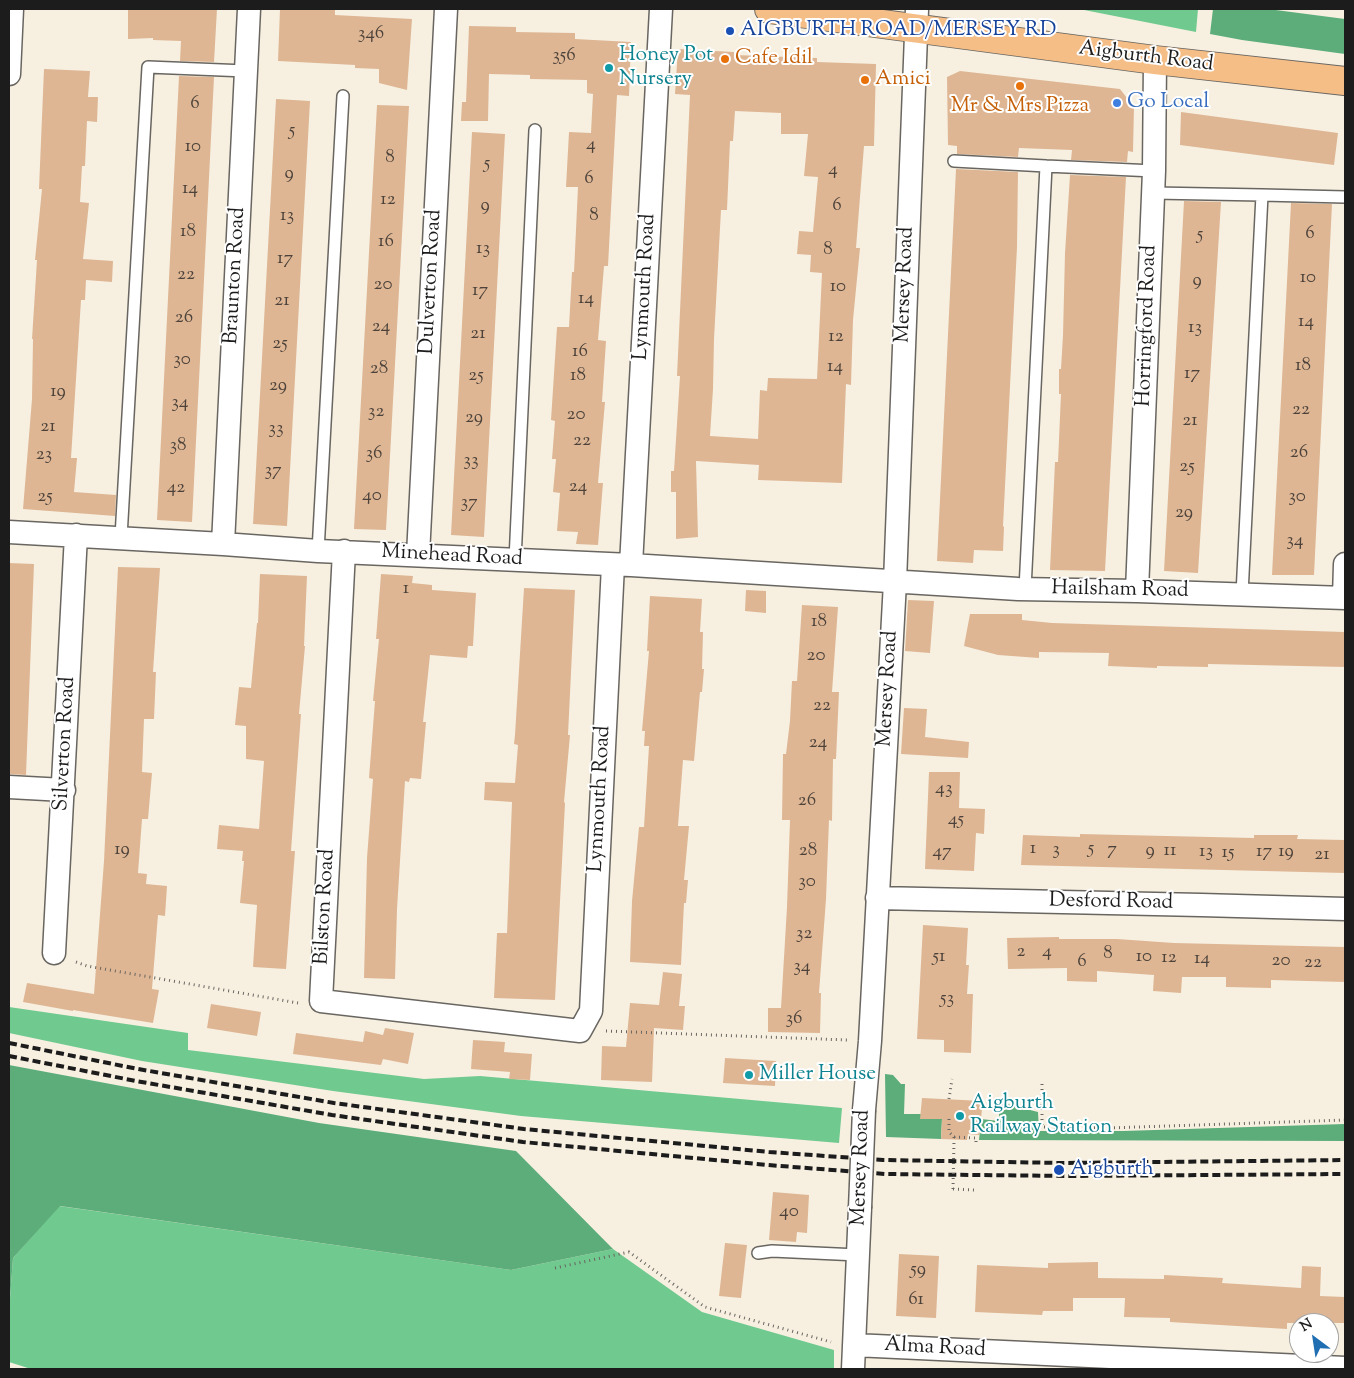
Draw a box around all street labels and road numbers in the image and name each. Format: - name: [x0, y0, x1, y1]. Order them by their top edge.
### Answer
- street label: Aigburth Road: [1077, 37, 1215, 79]
- street label: Braunton Road: [220, 207, 252, 345]
- street label: Dulverton Road: [416, 209, 448, 355]
- street label: Lynmouth Road: [630, 213, 662, 361]
- street label: Mersey Road: [891, 226, 921, 344]
- street label: Horringford Road: [1133, 245, 1163, 407]
- street label: Minehead Road: [380, 541, 524, 573]
- street label: Hailsham Road: [1051, 577, 1189, 605]
- street label: Mersey Road: [873, 630, 905, 748]
- street label: Silverton Road: [50, 676, 82, 812]
- street label: Lynmouth Road: [585, 725, 617, 873]
- street label: Bilston Road: [310, 848, 342, 966]
- street label: Desford Road: [1049, 889, 1173, 917]
- street label: Mersey Road: [847, 1109, 877, 1227]
- street label: Alma Road: [884, 1334, 986, 1364]

